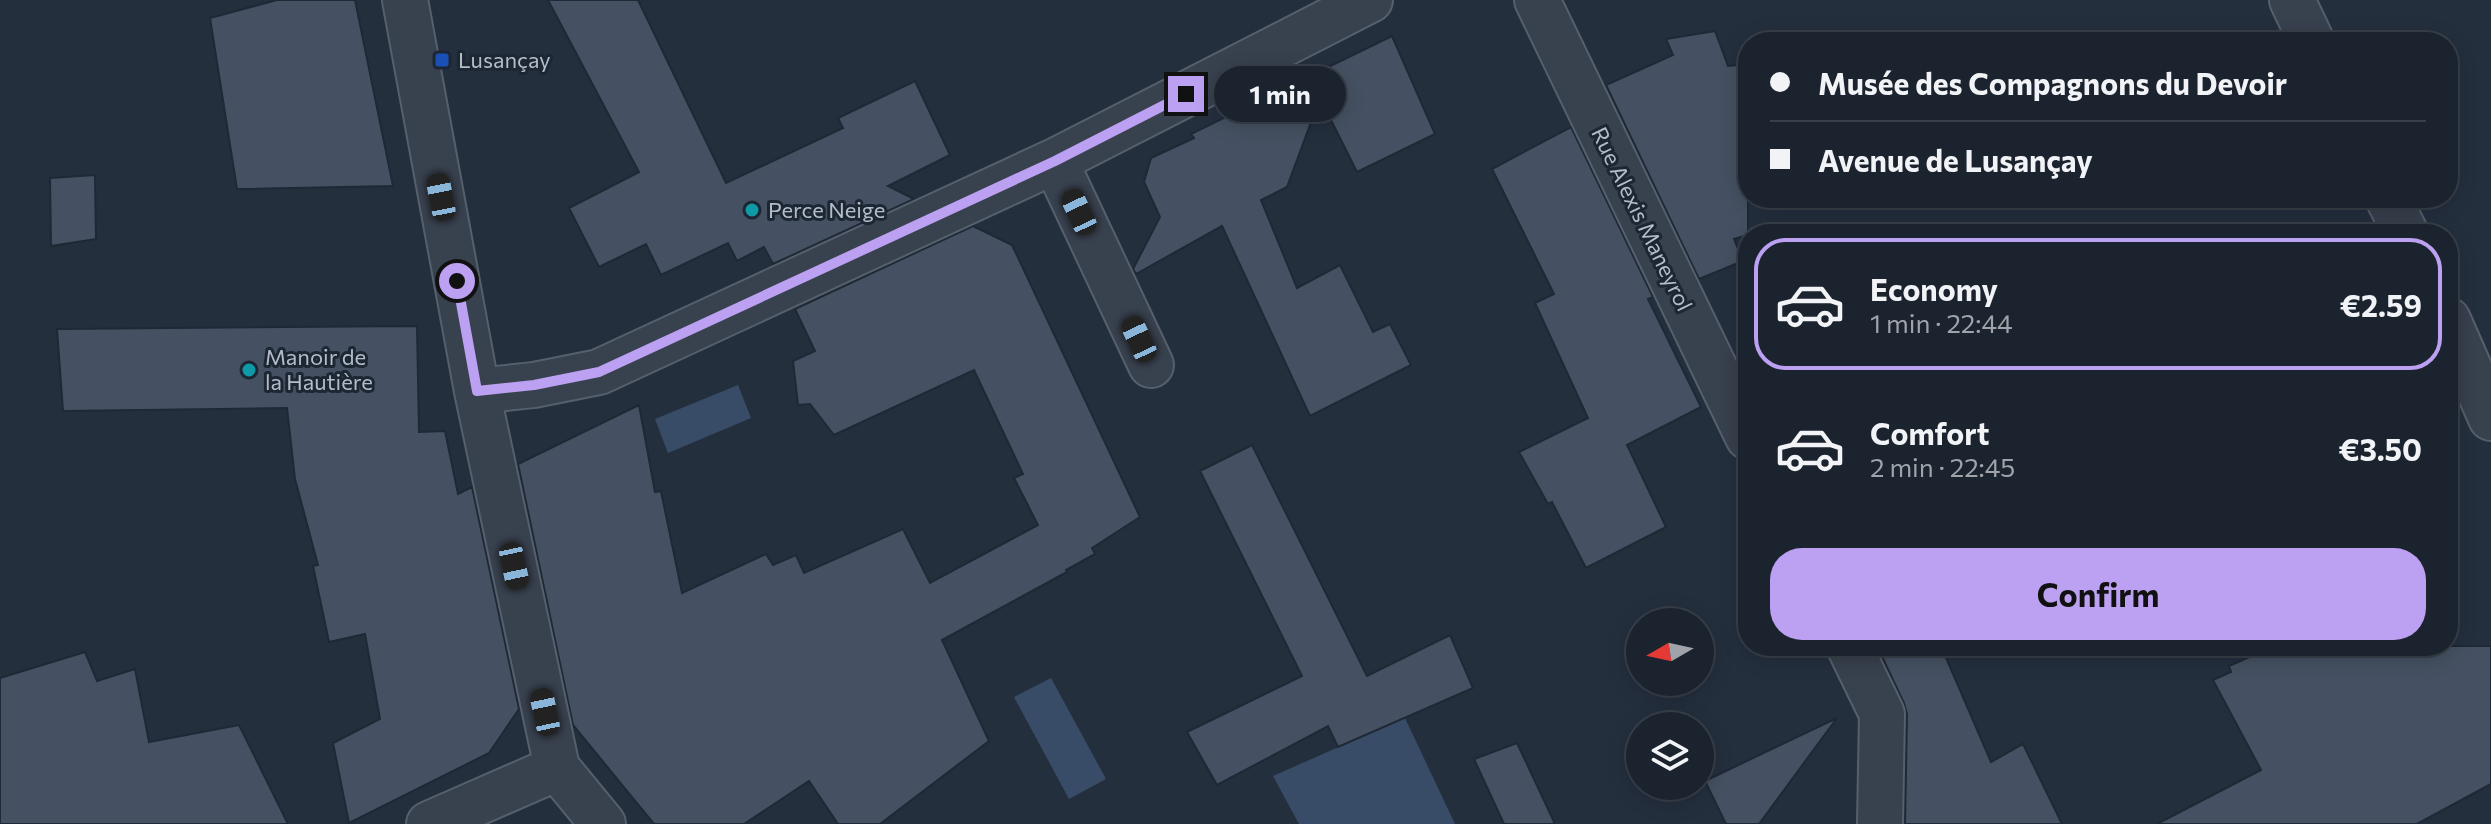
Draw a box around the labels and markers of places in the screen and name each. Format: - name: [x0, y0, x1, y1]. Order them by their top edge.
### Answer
- place label: Lusançay: [458, 46, 551, 73]
- marker: Lusançay: [433, 51, 451, 69]
- place label: Perce Neige: [768, 196, 885, 223]
- marker: Perce Neige: [743, 201, 761, 219]
- place label: Manoir de la Hautière: [265, 343, 373, 395]
- marker: Manoir de la Hautière: [240, 361, 258, 379]

